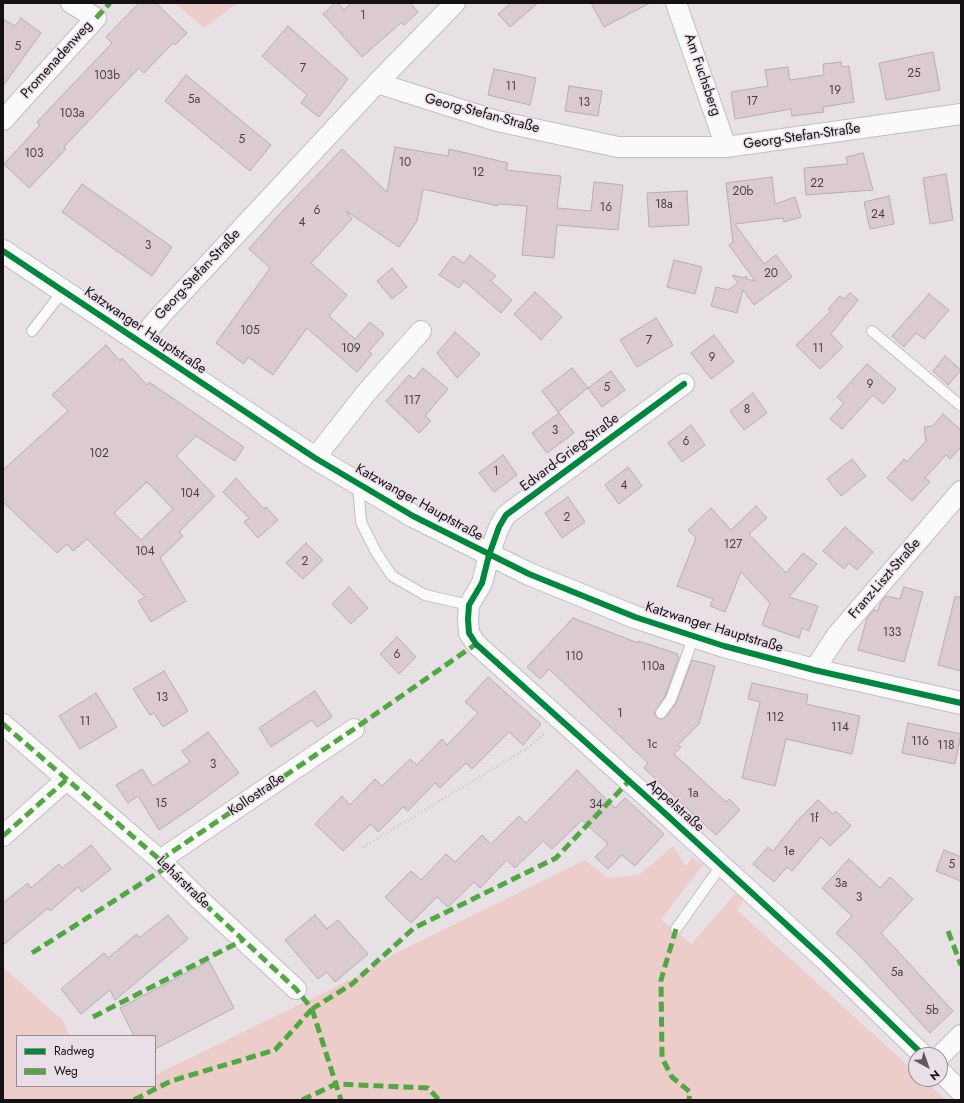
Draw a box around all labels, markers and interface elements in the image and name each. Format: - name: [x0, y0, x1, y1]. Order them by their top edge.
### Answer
- house number: 1: [360, 9, 366, 23]
- street label: Promenadenweg: [18, 18, 96, 102]
- street label: Am Fuchsberg: [680, 32, 724, 118]
- house number: 5: [15, 40, 21, 54]
- house number: 7: [300, 62, 306, 76]
- house number: 25: [907, 67, 921, 81]
- house number: 103b: [94, 69, 120, 83]
- house number: 11: [506, 80, 516, 94]
- house number: 19: [829, 84, 841, 98]
- street label: Georg-Stefan-Straße: [423, 91, 541, 137]
- house number: 5a: [188, 93, 200, 107]
- house number: 17: [746, 95, 758, 109]
- house number: 13: [578, 96, 590, 110]
- house number: 103a: [60, 107, 84, 121]
- street label: Georg-Stefan-Straße: [742, 120, 862, 154]
- house number: 5: [239, 133, 245, 147]
- house number: 103: [24, 147, 44, 161]
- house number: 10: [399, 156, 411, 170]
- house number: 12: [472, 166, 484, 180]
- house number: 22: [810, 177, 824, 191]
- house number: 20b: [733, 185, 753, 199]
- house number: 18a: [655, 198, 673, 212]
- house number: 16: [600, 201, 612, 215]
- house number: 6: [314, 204, 320, 218]
- house number: 24: [871, 208, 885, 222]
- house number: 4: [299, 216, 305, 230]
- street label: Georg-Stefan-Straße: [152, 226, 244, 324]
- house number: 3: [145, 239, 151, 253]
- house number: 20: [764, 267, 778, 281]
- street label: Katzwanger Hauptstraße: [81, 284, 209, 378]
- house number: 105: [240, 324, 260, 338]
- house number: 7: [646, 334, 652, 348]
- house number: 109: [341, 342, 361, 356]
- house number: 11: [813, 342, 823, 356]
- house number: 9: [709, 351, 715, 365]
- house number: 9: [867, 378, 873, 392]
- house number: 5: [604, 381, 610, 395]
- house number: 117: [403, 394, 421, 408]
- house number: 8: [744, 403, 750, 417]
- street label: Edvard-Grieg-Straße: [517, 410, 623, 496]
- house number: 3: [552, 424, 558, 438]
- house number: 6: [683, 435, 689, 449]
- house number: 102: [89, 447, 109, 461]
- street label: Katzwanger Hauptstraße: [352, 461, 486, 545]
- house number: 1: [493, 465, 499, 479]
- house number: 4: [621, 479, 627, 493]
- house number: 104: [180, 487, 200, 501]
- house number: 2: [564, 511, 570, 525]
- street label: Franz-Liszt-Straße: [846, 535, 924, 623]
- house number: 127: [724, 538, 742, 552]
- house number: 104: [135, 545, 155, 559]
- house number: 2: [302, 555, 308, 569]
- street label: Katzwanger Hauptstraße: [643, 599, 785, 657]
- house number: 133: [883, 626, 901, 640]
- house number: 6: [394, 648, 400, 662]
- house number: 110: [565, 650, 583, 664]
- house number: 110a: [641, 660, 665, 674]
- house number: 13: [156, 691, 168, 705]
- house number: 1: [617, 707, 623, 721]
- house number: 112: [766, 711, 784, 725]
- house number: 11: [80, 715, 90, 729]
- house number: 114: [831, 721, 849, 735]
- house number: 116: [911, 735, 929, 749]
- house number: 1c: [646, 738, 658, 752]
- house number: 118: [937, 739, 955, 753]
- house number: 3: [210, 758, 216, 772]
- street label: Kollostraße: [225, 770, 289, 820]
- street label: Appelstraße: [643, 776, 707, 836]
- house number: 1a: [687, 787, 699, 801]
- house number: 15: [155, 797, 167, 811]
- house number: 34: [589, 798, 603, 812]
- house number: 1f: [810, 812, 818, 826]
- house number: 1e: [783, 845, 795, 859]
- street label: Lehárstraße: [153, 853, 213, 913]
- house number: 5: [949, 858, 955, 872]
- house number: 3a: [835, 877, 847, 891]
- house number: 3: [856, 891, 862, 905]
- house number: 5a: [891, 966, 903, 980]
- house number: 5b: [925, 1004, 939, 1018]
- legend: [16, 1035, 156, 1087]
- text: Radweg: [54, 1042, 94, 1060]
- north arrow: [908, 1047, 948, 1087]
- text: Weg: [54, 1062, 78, 1080]
- text: N: [927, 1066, 944, 1084]

